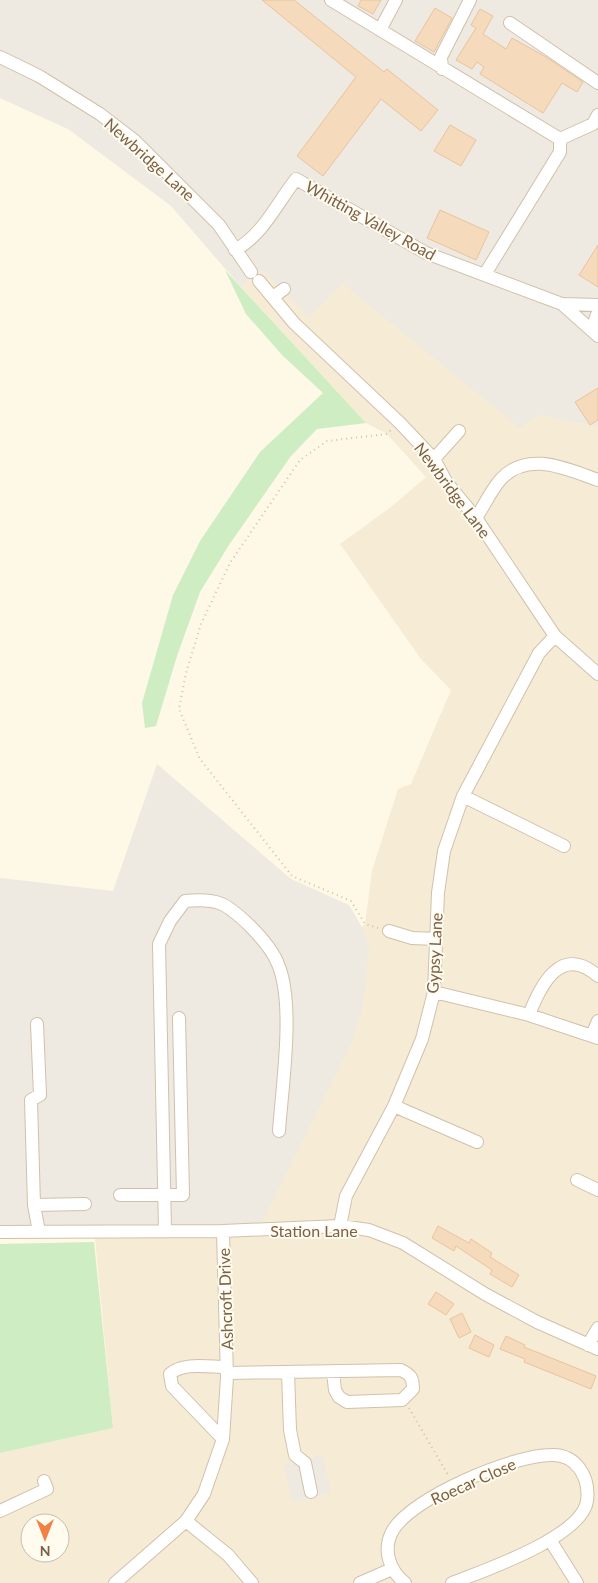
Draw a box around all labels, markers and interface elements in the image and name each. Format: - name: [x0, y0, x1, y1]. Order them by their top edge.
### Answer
- street label: Newbridge Lane: [101, 114, 199, 204]
- street label: Whitting Valley Road: [303, 176, 439, 264]
- street label: Newbridge Lane: [411, 438, 495, 542]
- street label: Gypsy Lane: [422, 912, 446, 994]
- street label: Station Lane: [270, 1221, 358, 1240]
- street label: Ashcroft Drive: [214, 1248, 236, 1350]
- street label: Roecar Close: [428, 1454, 518, 1508]
- north arrow: [20, 1513, 70, 1563]
- text: N: [40, 1543, 50, 1560]

